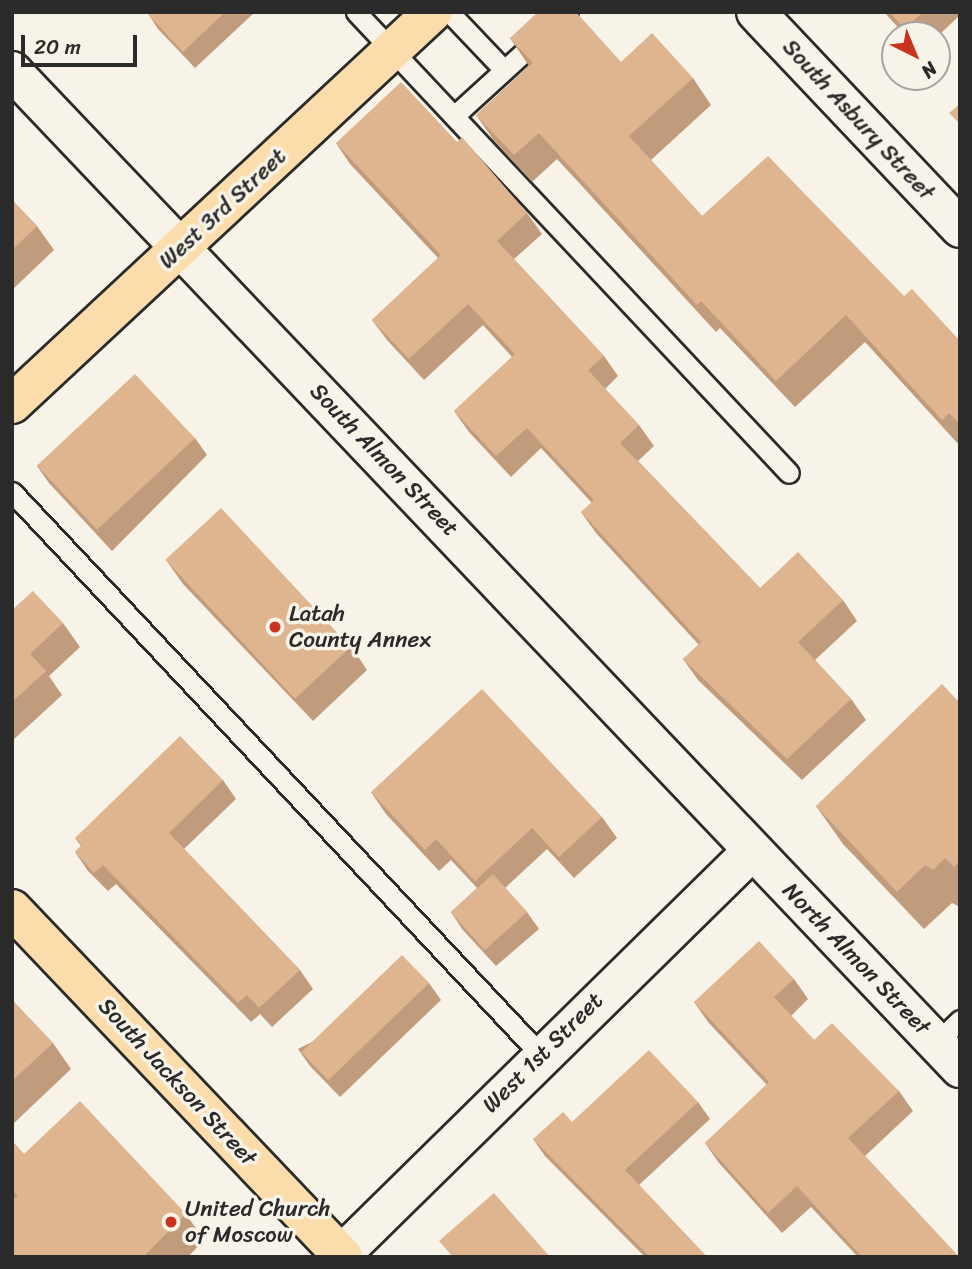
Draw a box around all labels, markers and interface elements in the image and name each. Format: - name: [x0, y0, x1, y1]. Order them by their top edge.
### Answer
- scale bar: [24, 21, 140, 65]
- north arrow: [881, 21, 951, 91]
- text: 20 m: [34, 28, 81, 66]
- street label: South Asbury Street: [776, 33, 940, 207]
- text: N: [913, 54, 945, 87]
- street label: West 3rd Street: [154, 143, 292, 275]
- street label: South Almon Street: [304, 377, 464, 543]
- place label: Latah County Annex: [289, 600, 431, 654]
- marker: Latah County Annex: [267, 619, 283, 635]
- street label: North Almon Street: [776, 877, 936, 1041]
- street label: West 1st Street: [477, 987, 609, 1119]
- street label: South Jackson Street: [92, 993, 262, 1171]
- place label: United Church of Moscow: [185, 1195, 331, 1249]
- marker: United Church of Moscow: [163, 1214, 179, 1230]

